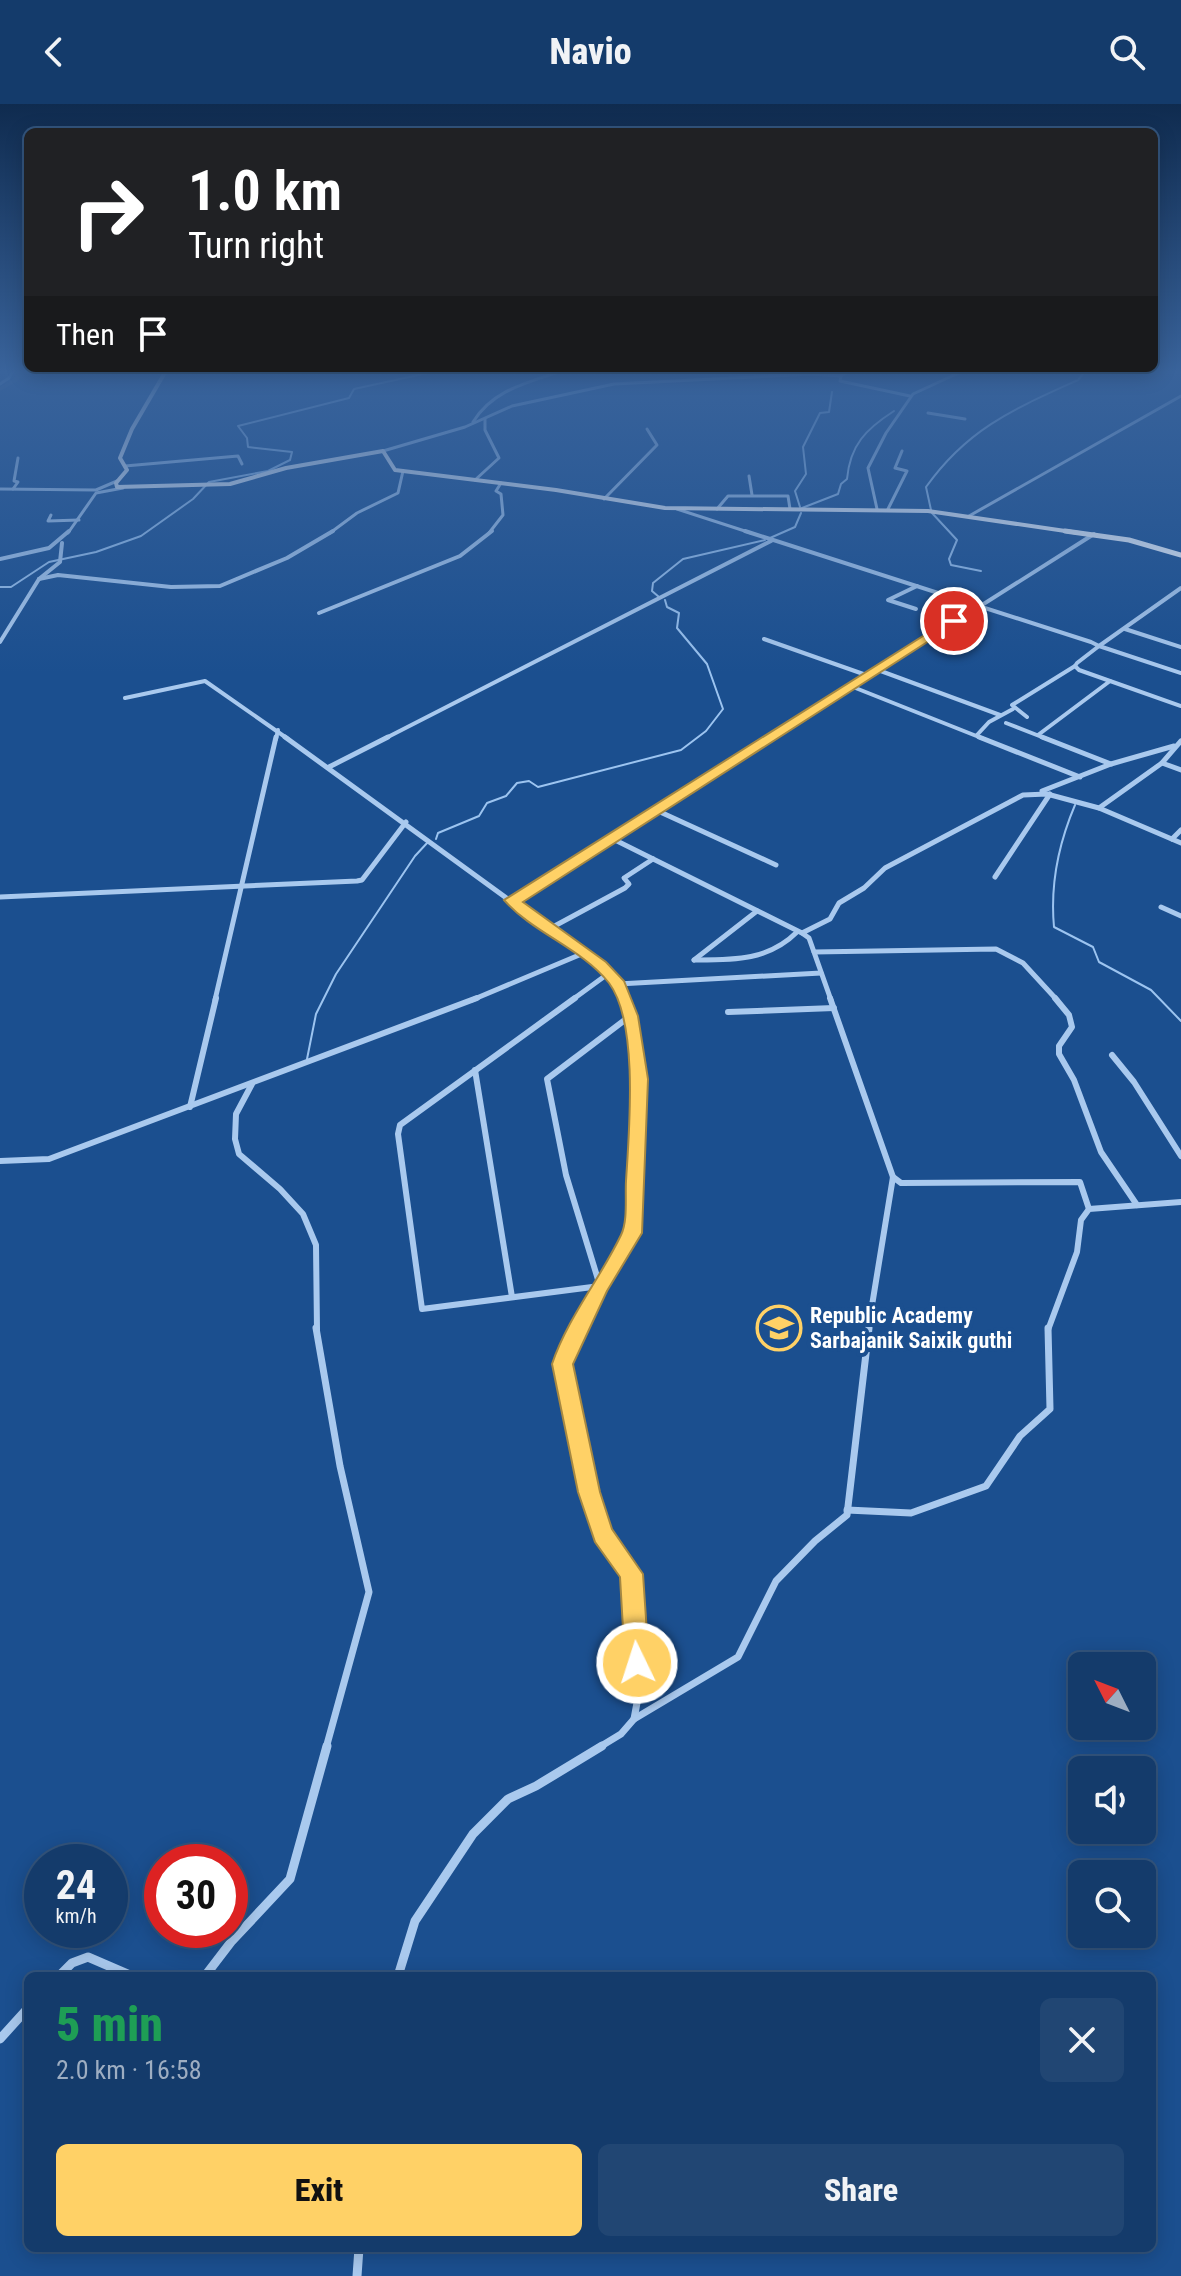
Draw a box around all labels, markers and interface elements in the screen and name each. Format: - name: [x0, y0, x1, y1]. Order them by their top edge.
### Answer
- icon: back: [32, 30, 76, 74]
- icon: search: [1105, 30, 1149, 74]
- text: Navio: [549, 31, 632, 73]
- text: 1.0 km: [188, 158, 342, 224]
- icon: right: [56, 160, 160, 264]
- text: Turn right: [188, 225, 324, 267]
- icon: arrive: [131, 312, 175, 356]
- text: Then: [56, 317, 115, 352]
- pin: [920, 587, 988, 655]
- icon: arrive: [932, 599, 976, 643]
- place label: Republic Academy Sarbajanik Saixik guthi: [810, 1303, 1012, 1353]
- school or university icon: Republic Academy Sarbajanik Saixik guthi: [755, 1304, 803, 1352]
- position arrow: [595, 1621, 679, 1705]
- north arrow: [1068, 1652, 1156, 1740]
- map controls: [1068, 1652, 1156, 1948]
- button: sound: [1068, 1756, 1156, 1844]
- speed limit sign: 30: [144, 1844, 248, 1948]
- button: search: [1068, 1860, 1156, 1948]
- text: 24: [56, 1862, 96, 1909]
- text: km/h: [55, 1904, 97, 1928]
- text: 5 min: [56, 1996, 163, 2053]
- button: close: [1040, 1998, 1124, 2082]
- text: 2.0 km · 16:58: [56, 2055, 201, 2085]
- button: Exit: [56, 2144, 582, 2236]
- button: Share: [598, 2144, 1124, 2236]

